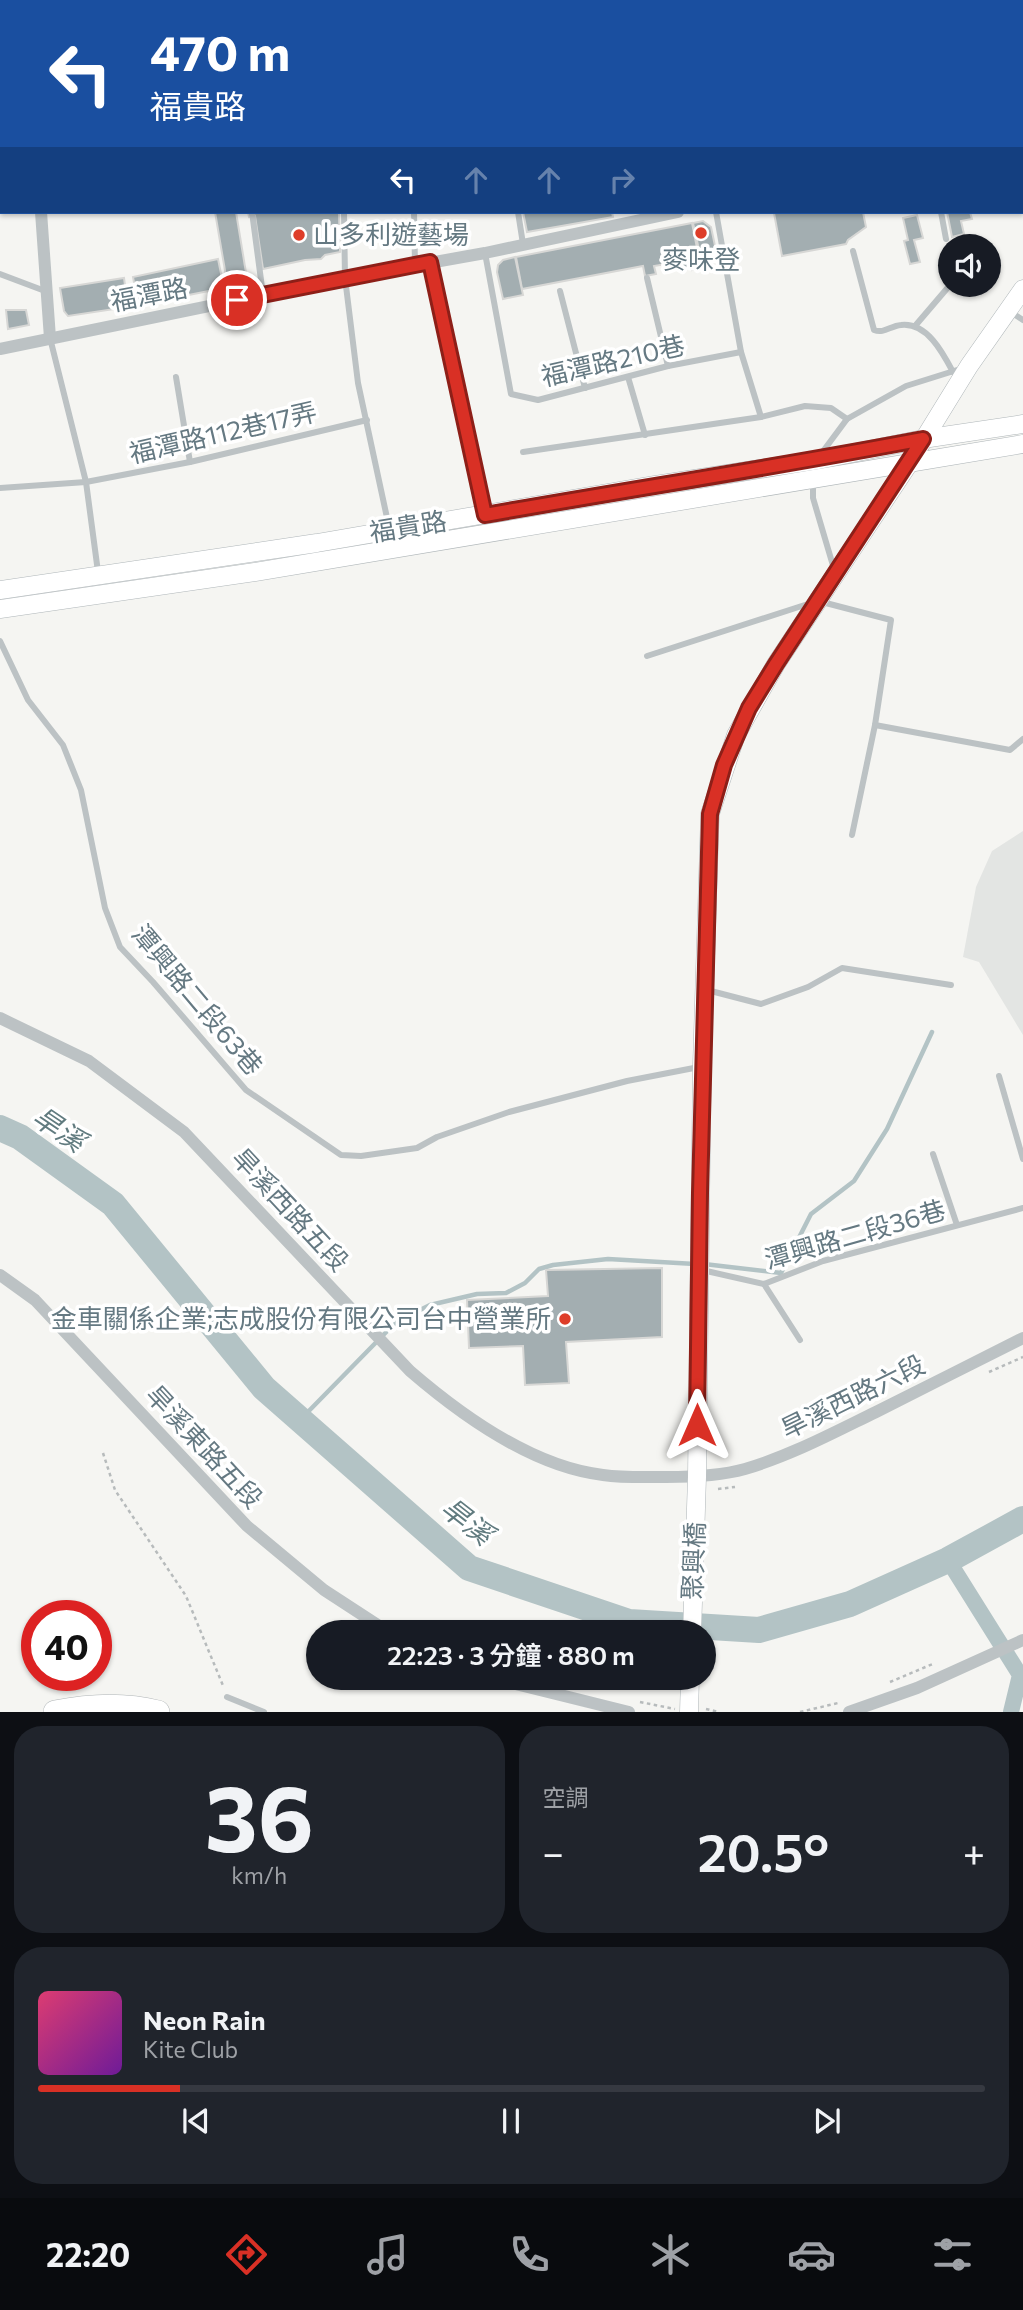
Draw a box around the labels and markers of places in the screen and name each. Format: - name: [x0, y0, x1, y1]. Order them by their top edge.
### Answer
- place label: 山多利遊藝場: [313, 218, 469, 249]
- marker: 麥味登: [693, 225, 709, 241]
- marker: 山多利遊藝場: [291, 227, 307, 243]
- place label: 麥味登: [662, 243, 740, 274]
- pin: [207, 270, 267, 330]
- place label: 金車關係企業;志成股份有限公司台中營業所: [51, 1302, 551, 1333]
- marker: 金車關係企業;志成股份有限公司台中營業所: [557, 1311, 573, 1327]

